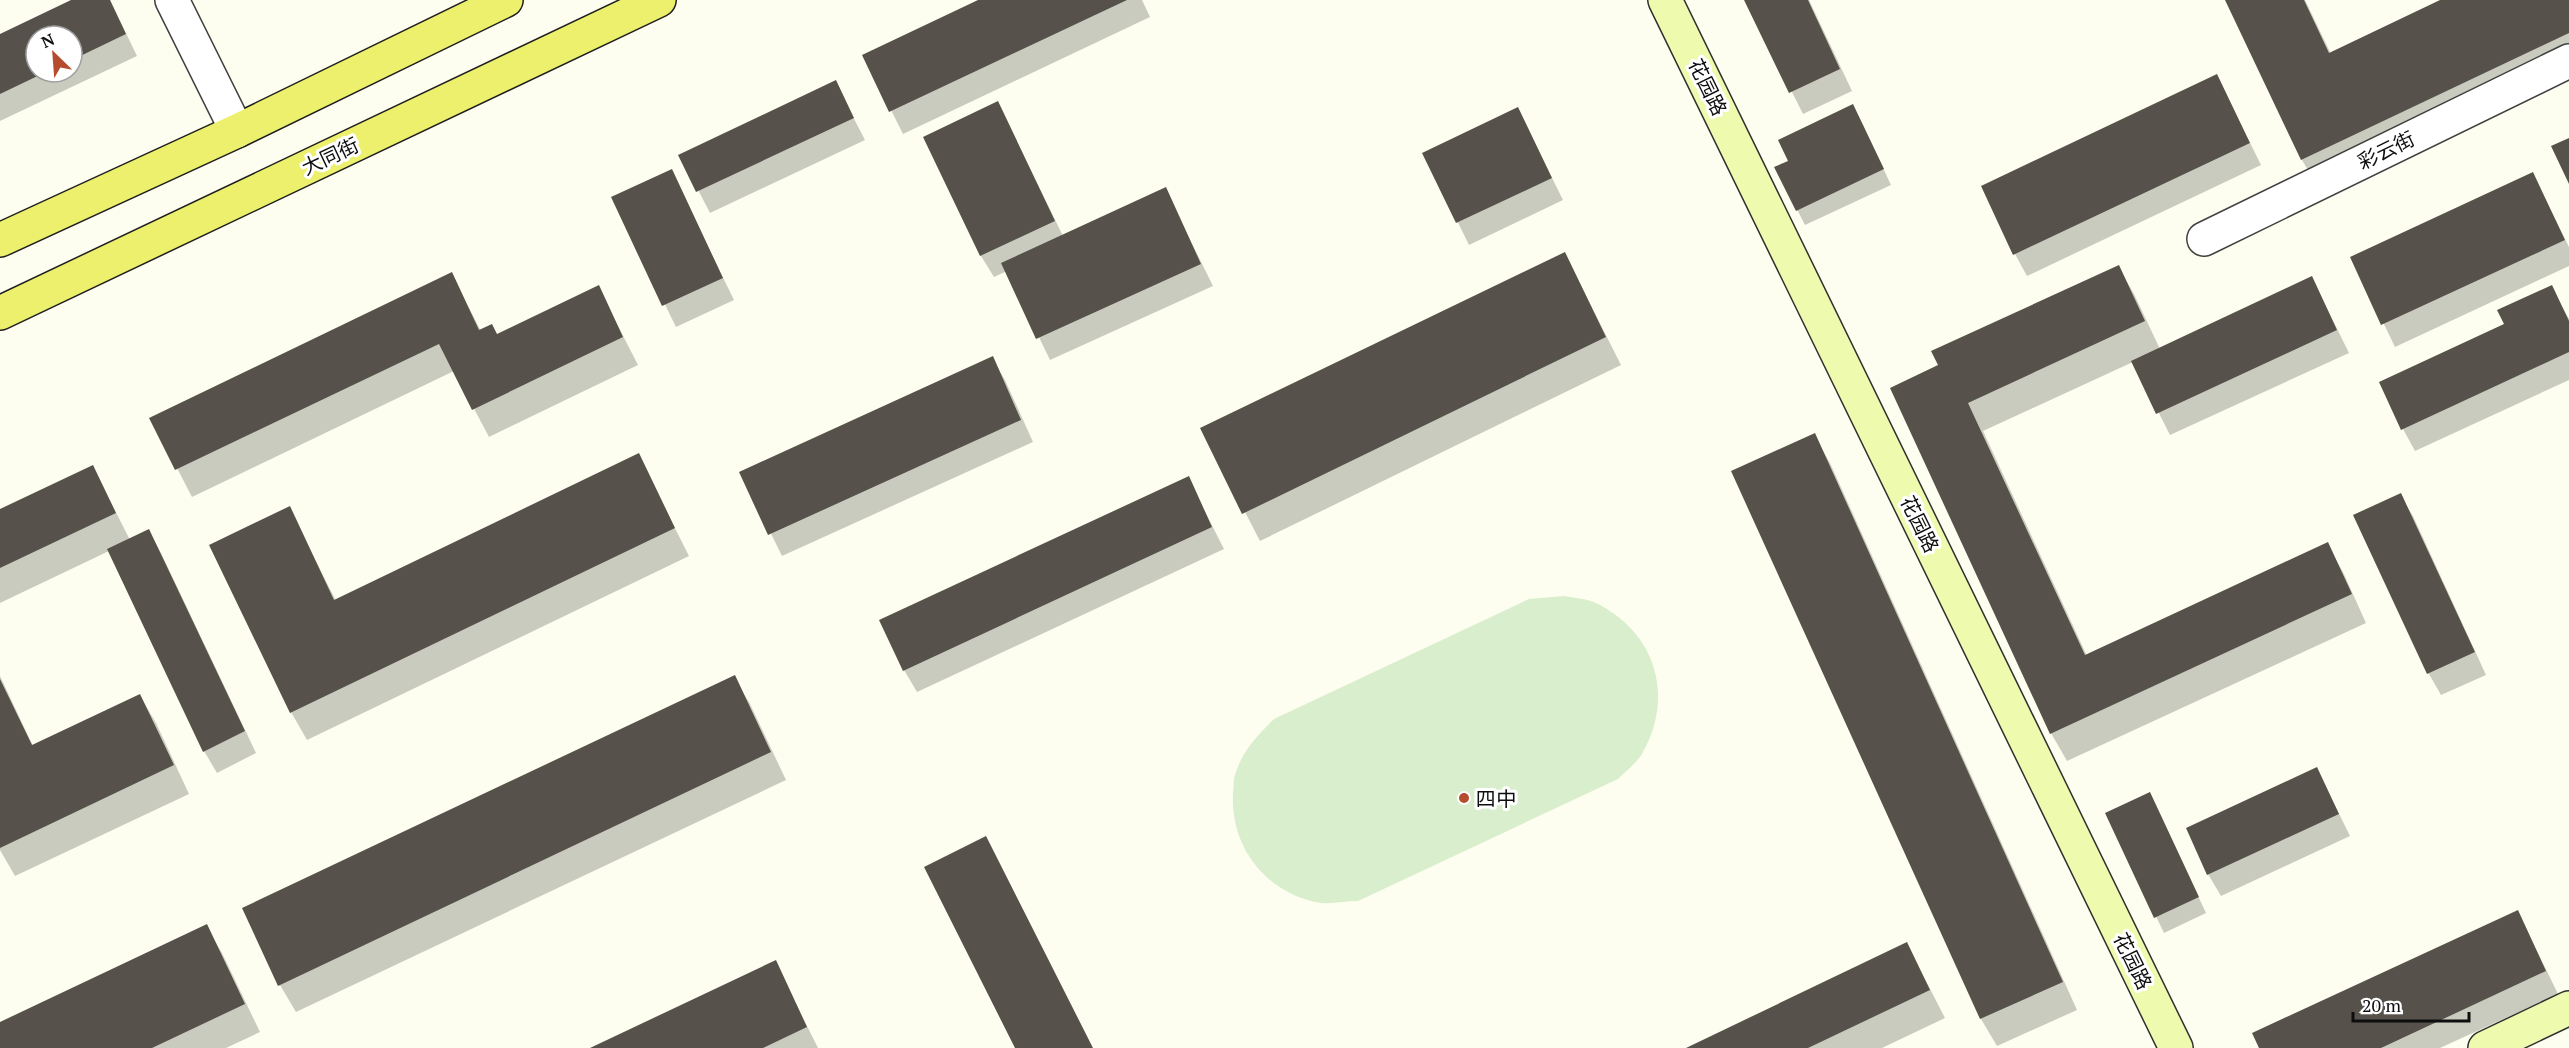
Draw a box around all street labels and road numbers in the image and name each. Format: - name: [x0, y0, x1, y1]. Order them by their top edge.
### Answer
- street label: 花园路: [1683, 54, 1733, 120]
- street label: 彩云街: [2353, 125, 2419, 175]
- street label: 大同街: [297, 131, 363, 181]
- street label: 花园路: [1895, 491, 1945, 557]
- street label: 花园路: [2108, 928, 2158, 994]

